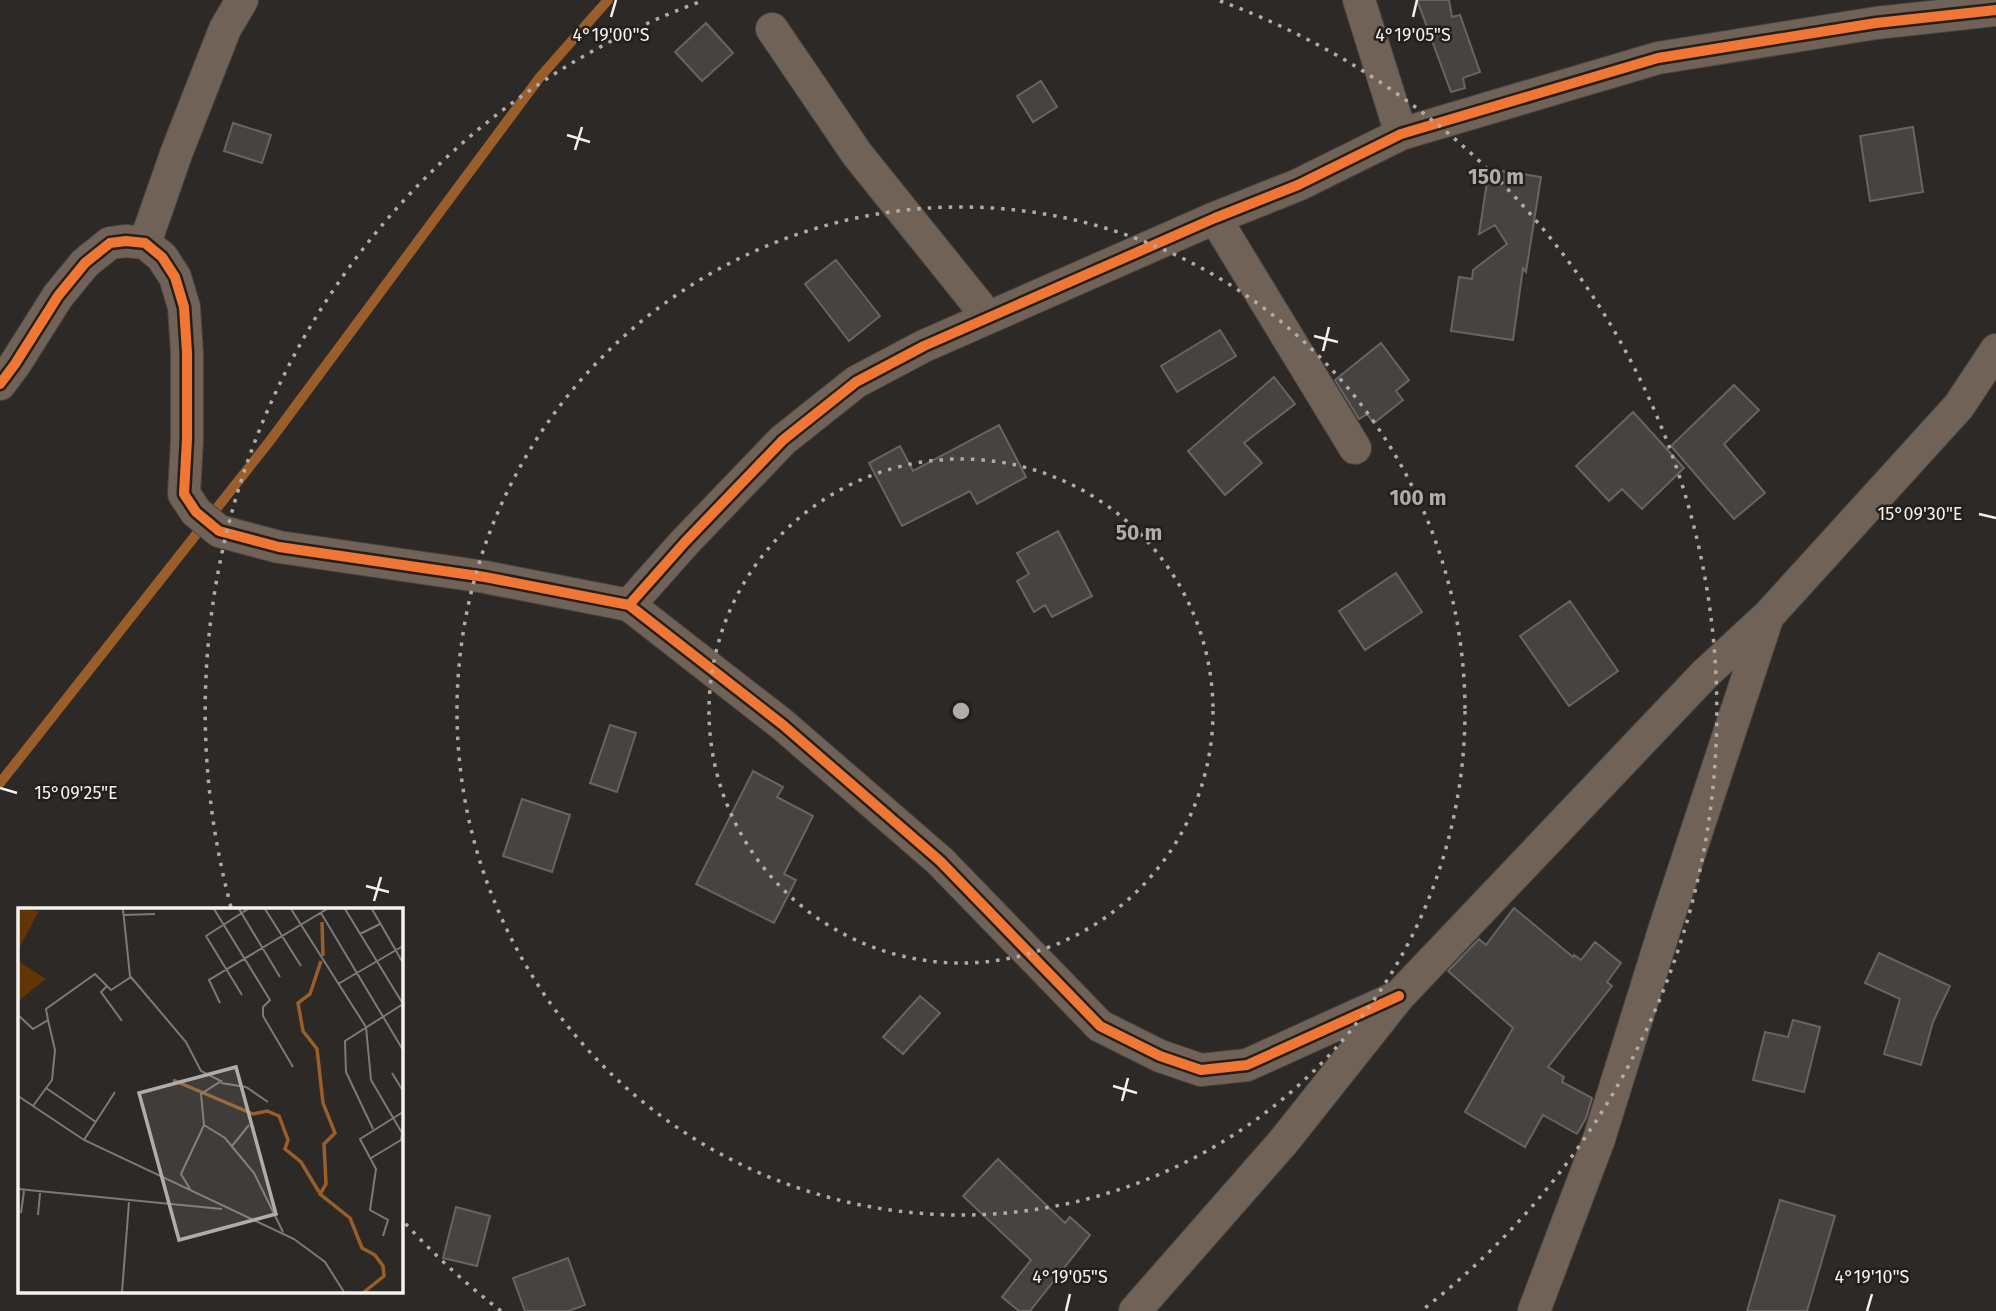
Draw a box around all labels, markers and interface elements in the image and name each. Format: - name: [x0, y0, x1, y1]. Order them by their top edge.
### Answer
- text: 4°19'00"S: [573, 24, 650, 46]
- text: 4°19'05"S: [1375, 24, 1451, 46]
- text: 150 m: [1468, 164, 1524, 190]
- text: 100 m: [1389, 485, 1447, 511]
- text: 15°09'30"E: [1878, 503, 1962, 525]
- text: 50 m: [1116, 520, 1162, 546]
- centre of rings: [949, 699, 973, 723]
- text: 15°09'25"E: [34, 782, 118, 804]
- inset map: [18, 908, 402, 1294]
- text: 4°19'05"S: [1032, 1266, 1108, 1288]
- text: 4°19'10"S: [1835, 1266, 1910, 1288]

